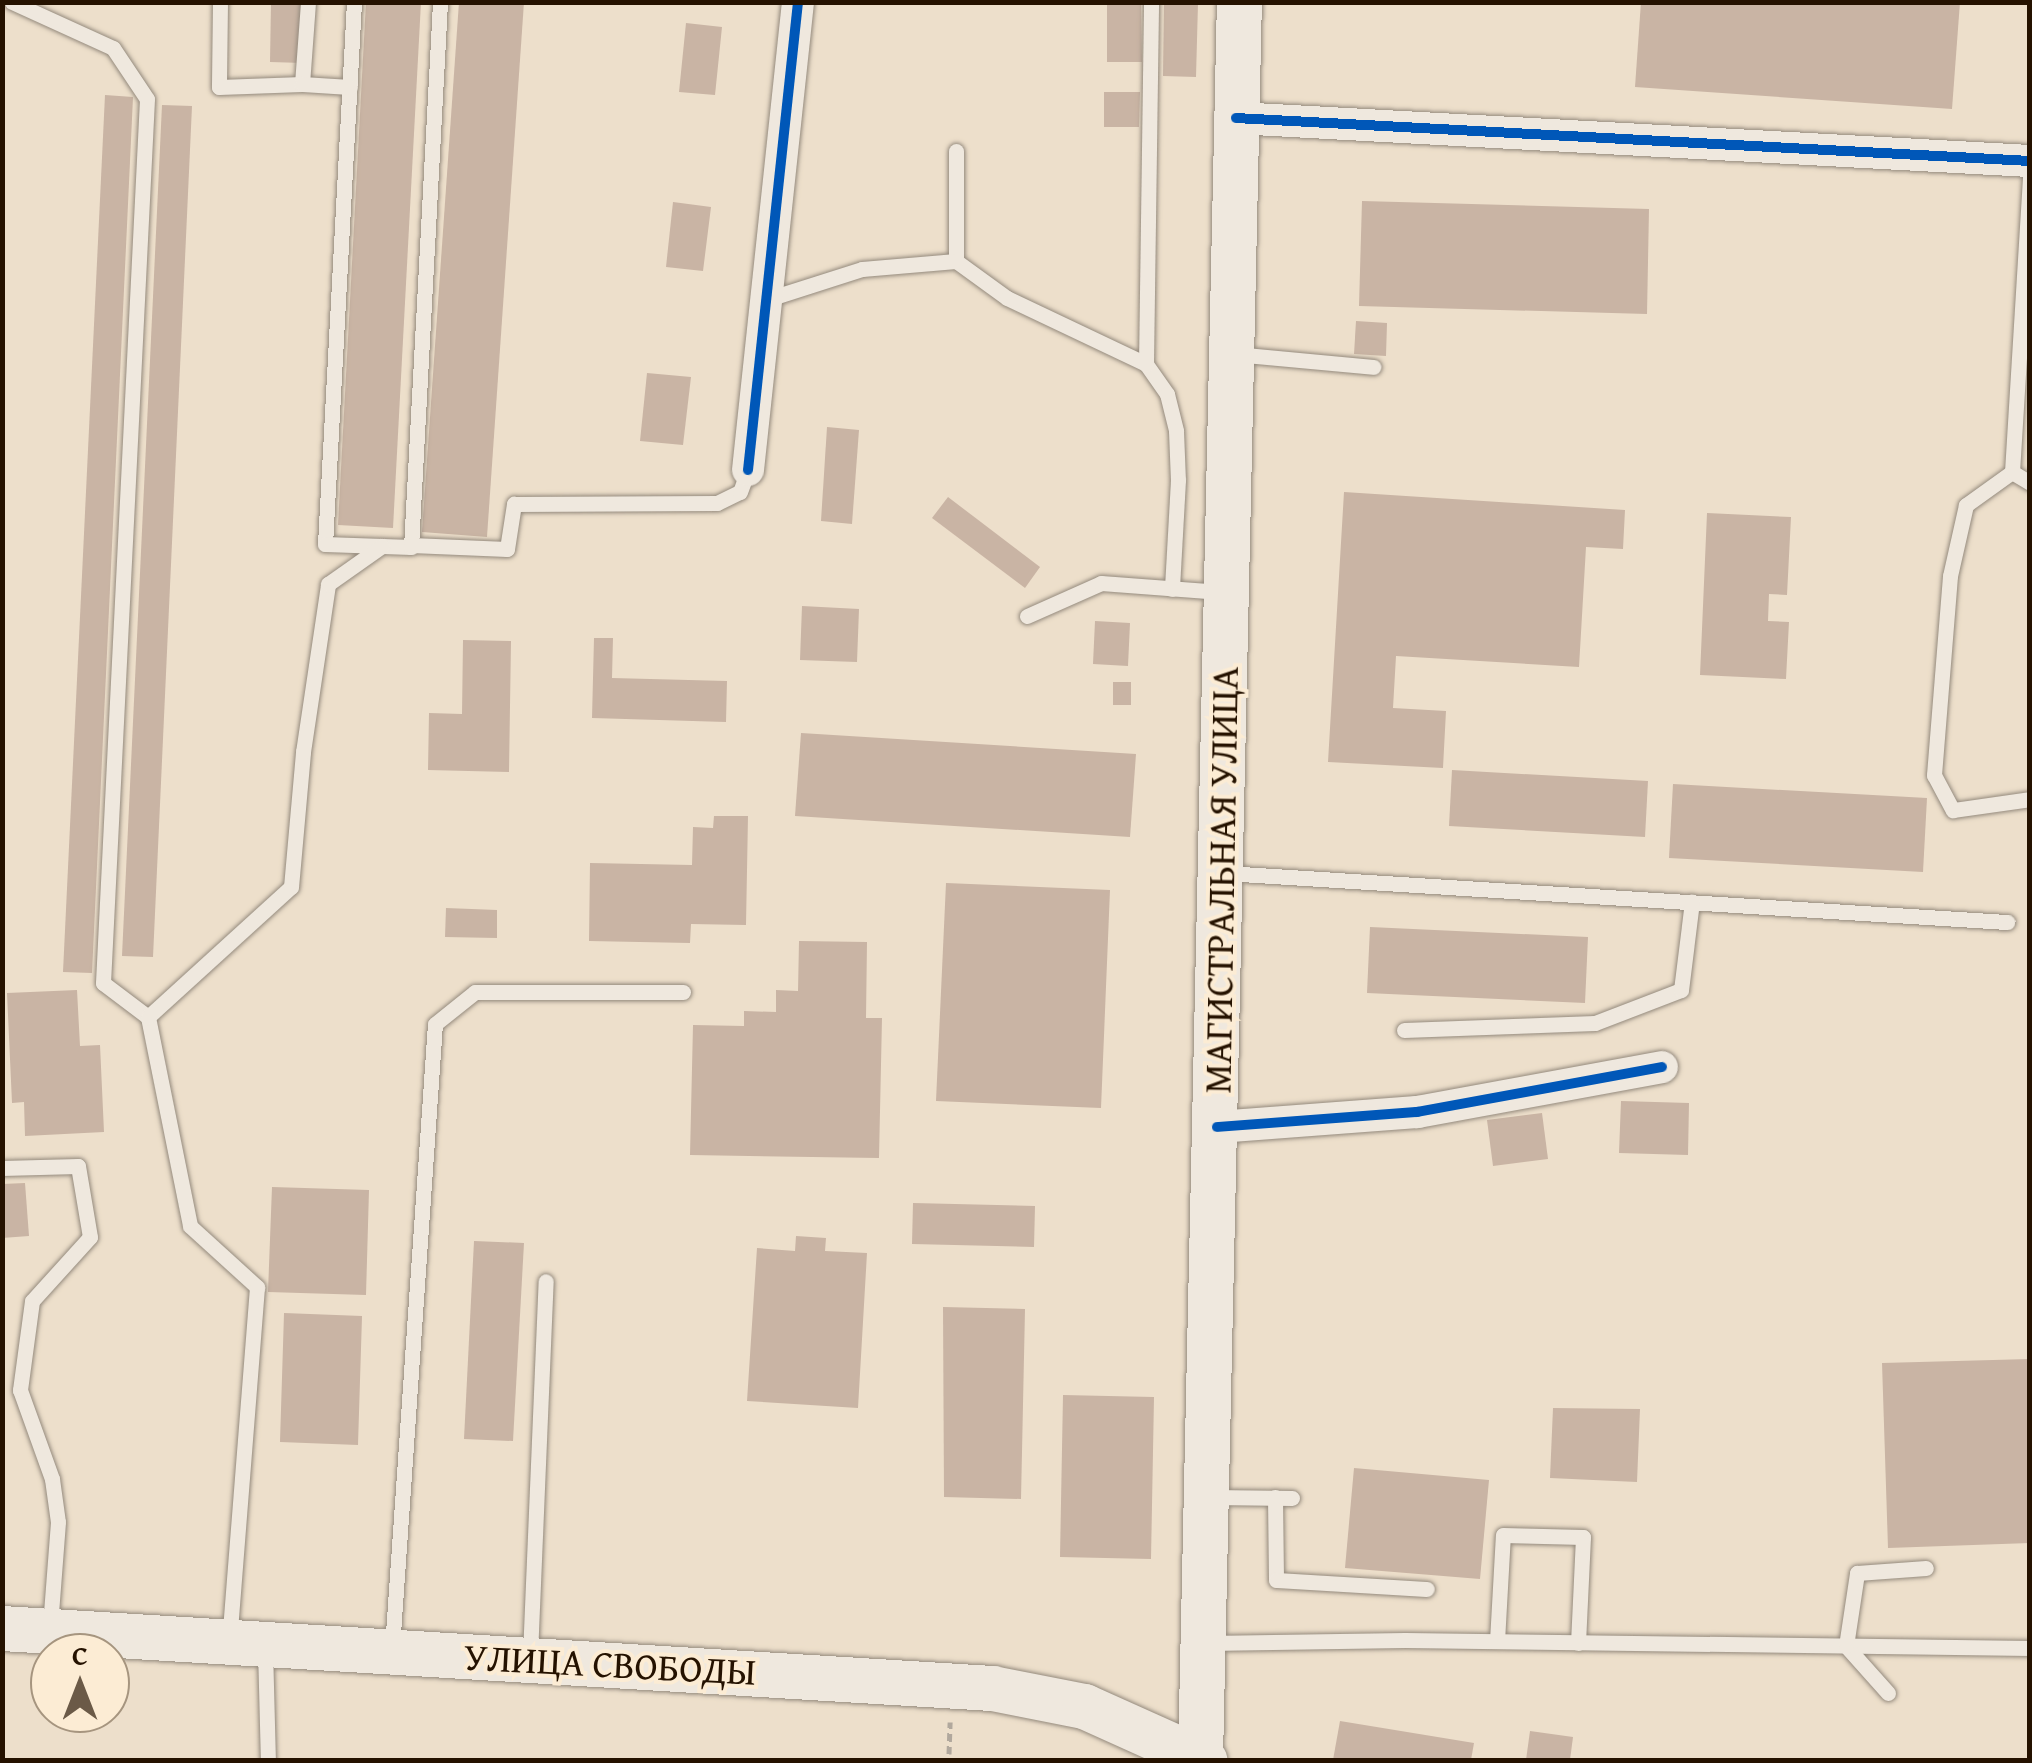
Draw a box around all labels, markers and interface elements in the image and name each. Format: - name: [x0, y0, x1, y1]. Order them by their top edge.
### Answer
- street label: МАГИСТРАЛЬНАЯ УЛИЦА: [1194, 666, 1248, 1094]
- north arrow: [30, 1633, 130, 1733]
- text: С: [72, 1634, 88, 1675]
- street label: УЛИЦА СВОБОДЫ: [463, 1634, 757, 1694]

